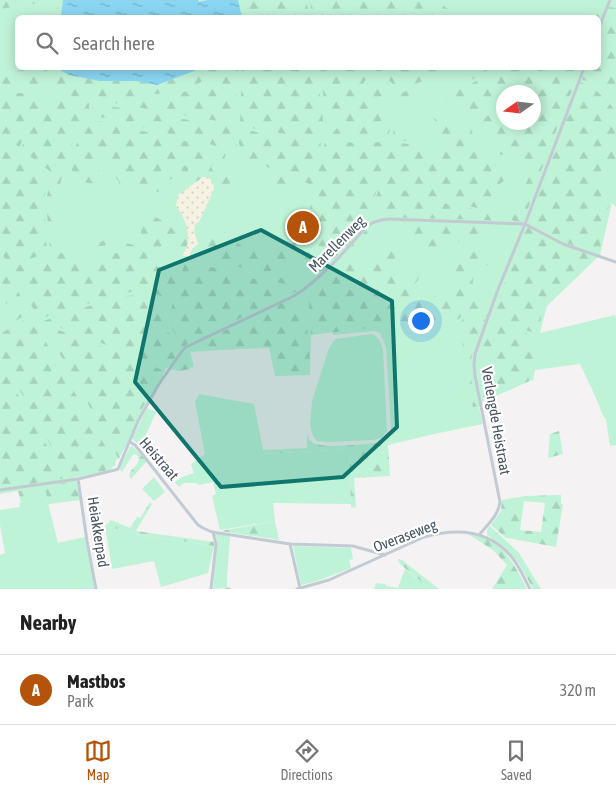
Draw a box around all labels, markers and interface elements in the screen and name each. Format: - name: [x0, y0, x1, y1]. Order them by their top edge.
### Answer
- search box: [15, 15, 601, 70]
- icon: search: [33, 29, 61, 57]
- text: Search here: [73, 32, 155, 54]
- north arrow: [496, 85, 541, 130]
- pin: A: [287, 208, 319, 246]
- street label: Marellenweg: [305, 212, 369, 275]
- your location: [408, 308, 434, 334]
- street label: Verlengde Heistraat: [479, 366, 514, 476]
- street label: Heistraat: [136, 434, 183, 483]
- street label: Heiakkerpad: [85, 495, 112, 568]
- street label: Overaseweg: [371, 515, 440, 555]
- text: Nearby: [20, 610, 76, 634]
- text: Mastbos: [67, 670, 125, 692]
- text: A: [32, 681, 40, 699]
- text: 320 m: [560, 681, 596, 699]
- text: Park: [67, 692, 94, 710]
- tab: Map: [84, 737, 112, 783]
- tab: Directions: [280, 737, 333, 783]
- tab: Saved: [501, 737, 532, 783]

